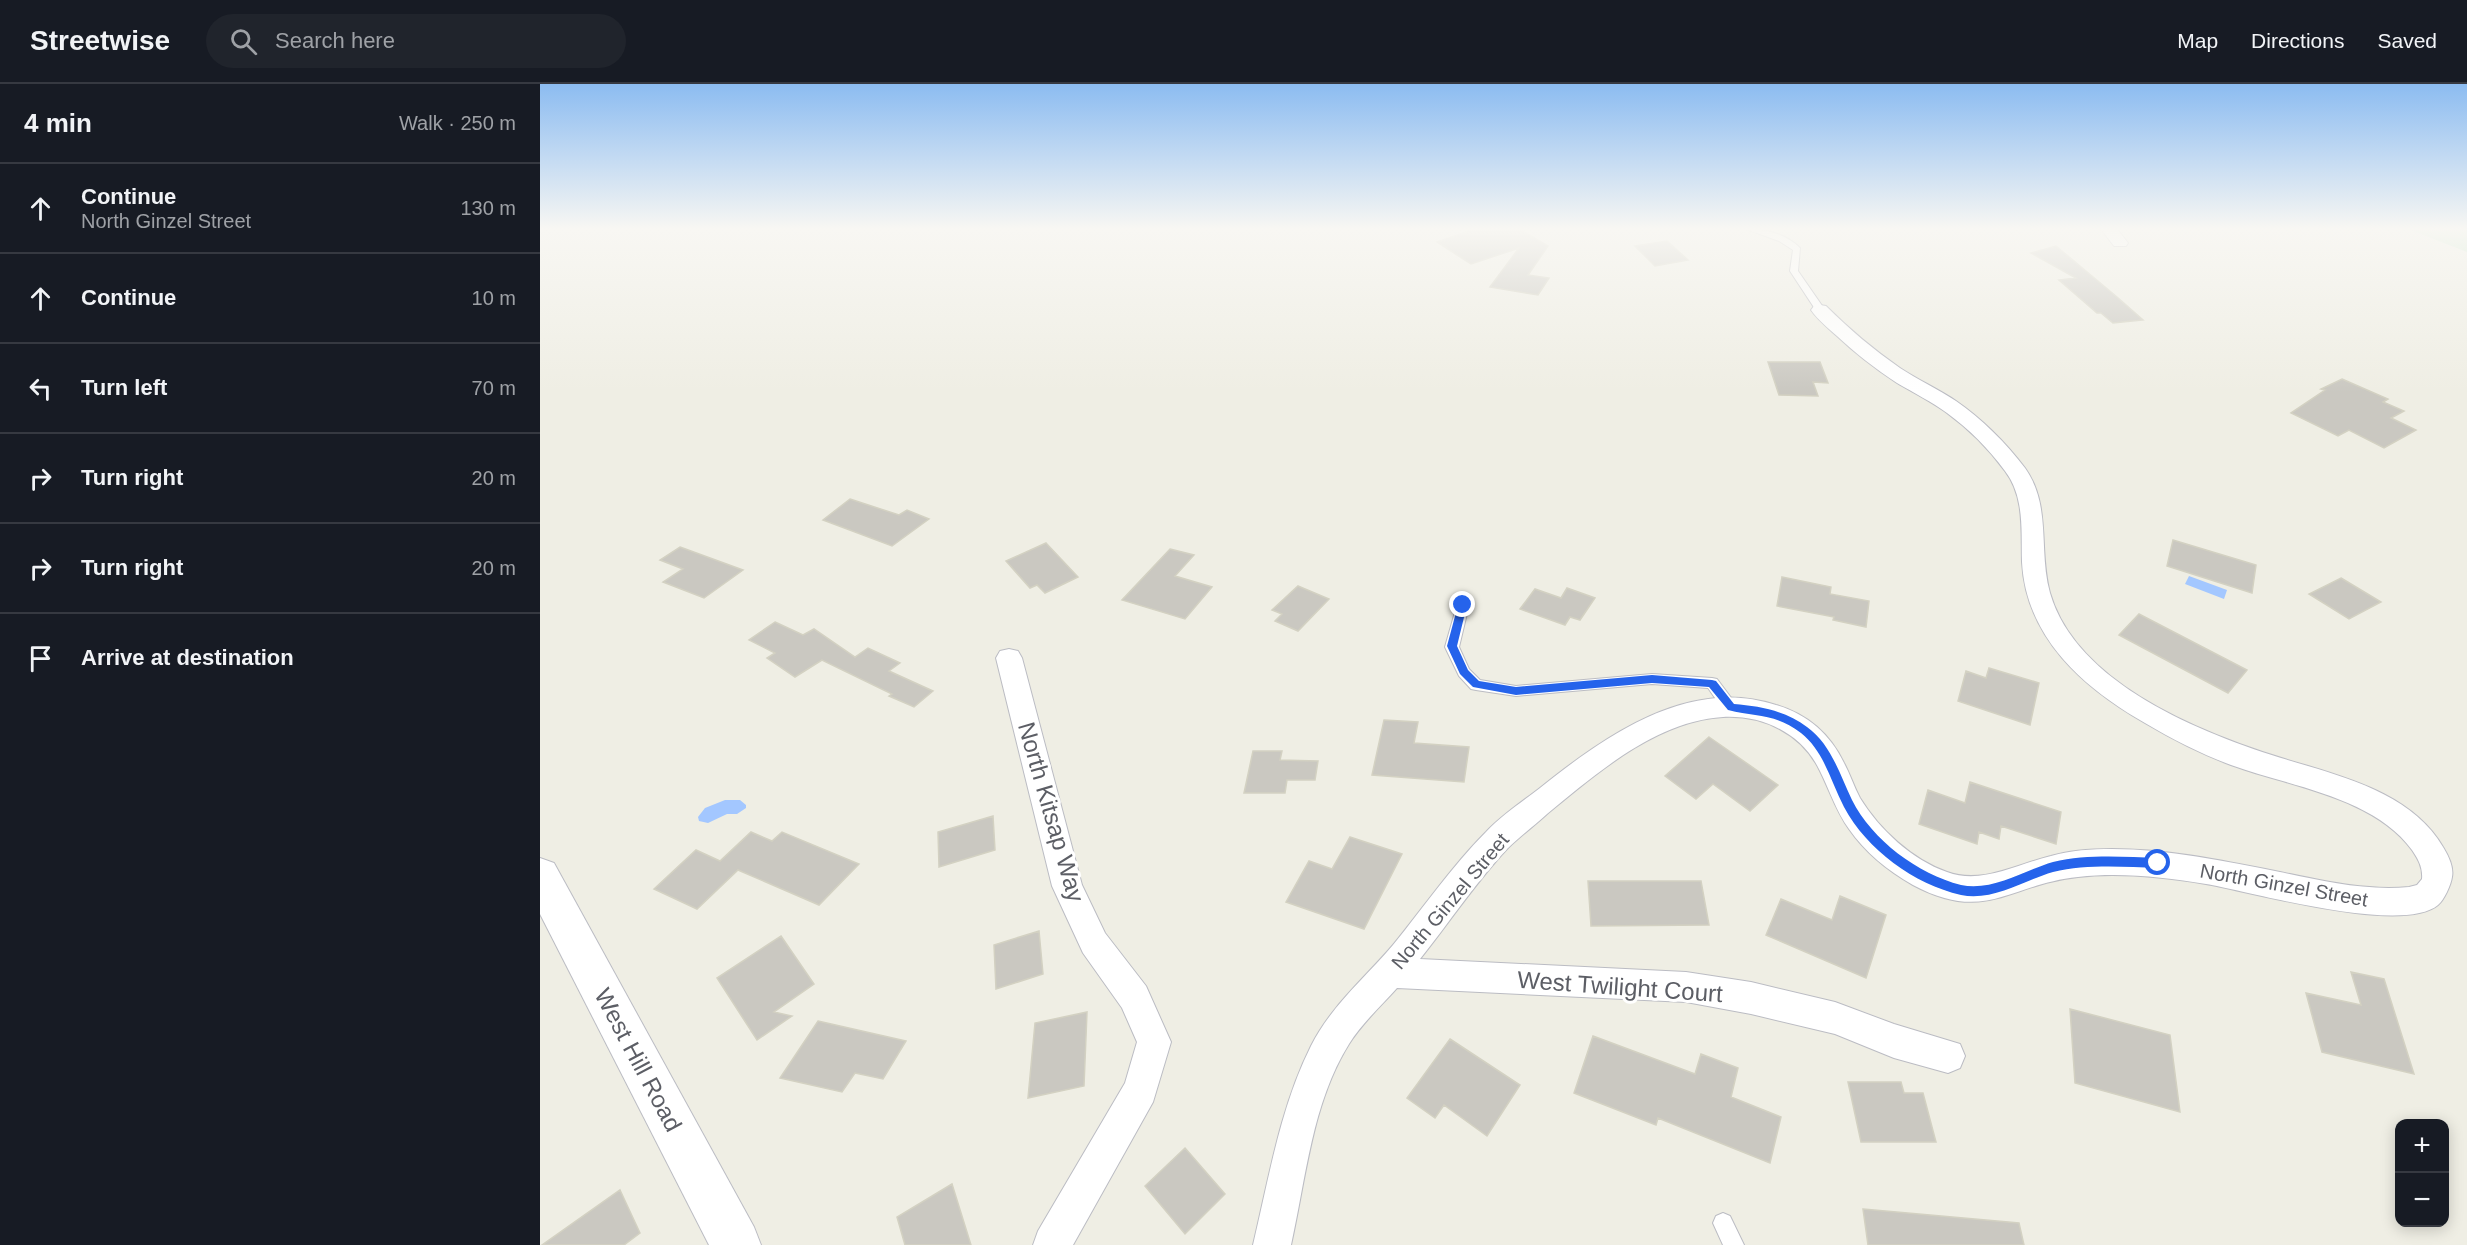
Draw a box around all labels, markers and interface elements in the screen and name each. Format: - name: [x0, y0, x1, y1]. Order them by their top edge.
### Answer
- search box: [206, 14, 626, 68]
- text: Streetwise: [30, 25, 170, 56]
- icon: search: [227, 25, 260, 58]
- text: Search here: [275, 28, 395, 53]
- text: Map: [2177, 29, 2218, 52]
- text: Directions: [2251, 29, 2344, 52]
- text: Saved: [2377, 29, 2437, 52]
- text: 4 min: [24, 108, 92, 138]
- text: Walk · 250 m: [399, 112, 516, 134]
- text: Continue: [81, 184, 176, 209]
- icon: ahead: [24, 192, 57, 225]
- text: 130 m: [460, 197, 516, 219]
- text: North Ginzel Street: [81, 210, 251, 232]
- icon: ahead: [24, 282, 57, 315]
- text: Continue: [81, 285, 176, 310]
- text: 10 m: [472, 287, 516, 309]
- icon: left: [24, 372, 57, 405]
- text: Turn left: [81, 375, 167, 400]
- text: 70 m: [472, 377, 516, 399]
- icon: right: [24, 462, 57, 495]
- text: Turn right: [81, 465, 183, 490]
- text: 20 m: [472, 467, 516, 489]
- icon: right: [24, 552, 57, 585]
- text: Turn right: [81, 555, 183, 580]
- text: 20 m: [472, 557, 516, 579]
- route end: [1449, 591, 1475, 617]
- icon: arrive: [24, 642, 57, 675]
- text: Arrive at destination: [81, 645, 294, 670]
- street label: North Kitsap Way: [1013, 719, 1090, 905]
- street label: North Ginzel Street: [1387, 828, 1513, 973]
- route start: [2144, 849, 2170, 875]
- street label: North Ginzel Street: [2198, 859, 2370, 911]
- street label: West Twilight Court: [1516, 966, 1724, 1007]
- street label: West Hill Road: [589, 984, 688, 1136]
- map controls: [2395, 1119, 2449, 1227]
- button: +: [2395, 1119, 2449, 1173]
- button: −: [2395, 1173, 2449, 1227]

